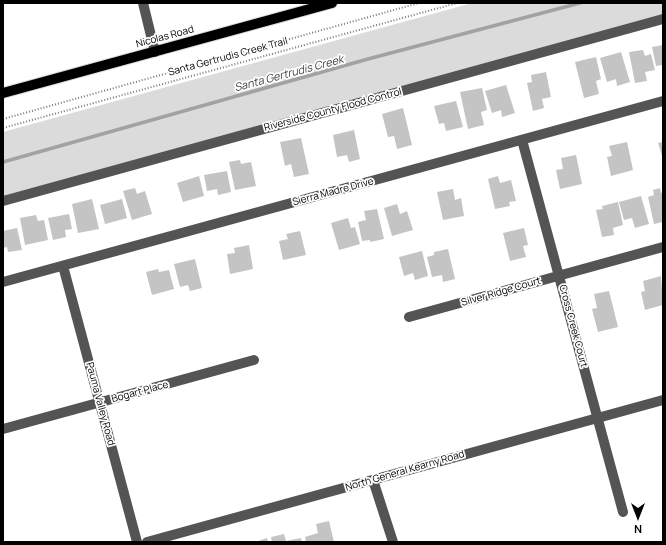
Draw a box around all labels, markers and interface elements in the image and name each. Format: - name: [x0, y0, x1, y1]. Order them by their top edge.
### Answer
- street label: Nicolas Road: [135, 24, 195, 50]
- street label: Santa Gertrudis Creek Trail: [167, 35, 289, 79]
- water label: Santa Gertrudis Creek: [233, 53, 345, 95]
- street label: Riverside County Flood Control: [263, 86, 403, 134]
- street label: Sierra Madre Drive: [291, 175, 375, 209]
- street label: Silver Ridge Court: [460, 275, 542, 309]
- street label: Cross Creek Court: [556, 283, 590, 369]
- street label: Pauma Valley Road: [83, 361, 117, 447]
- street label: Bogart Place: [110, 379, 170, 405]
- street label: North General Kearny Road: [344, 448, 466, 494]
- north arrow: [618, 497, 658, 537]
- text: N: [634, 522, 642, 537]

